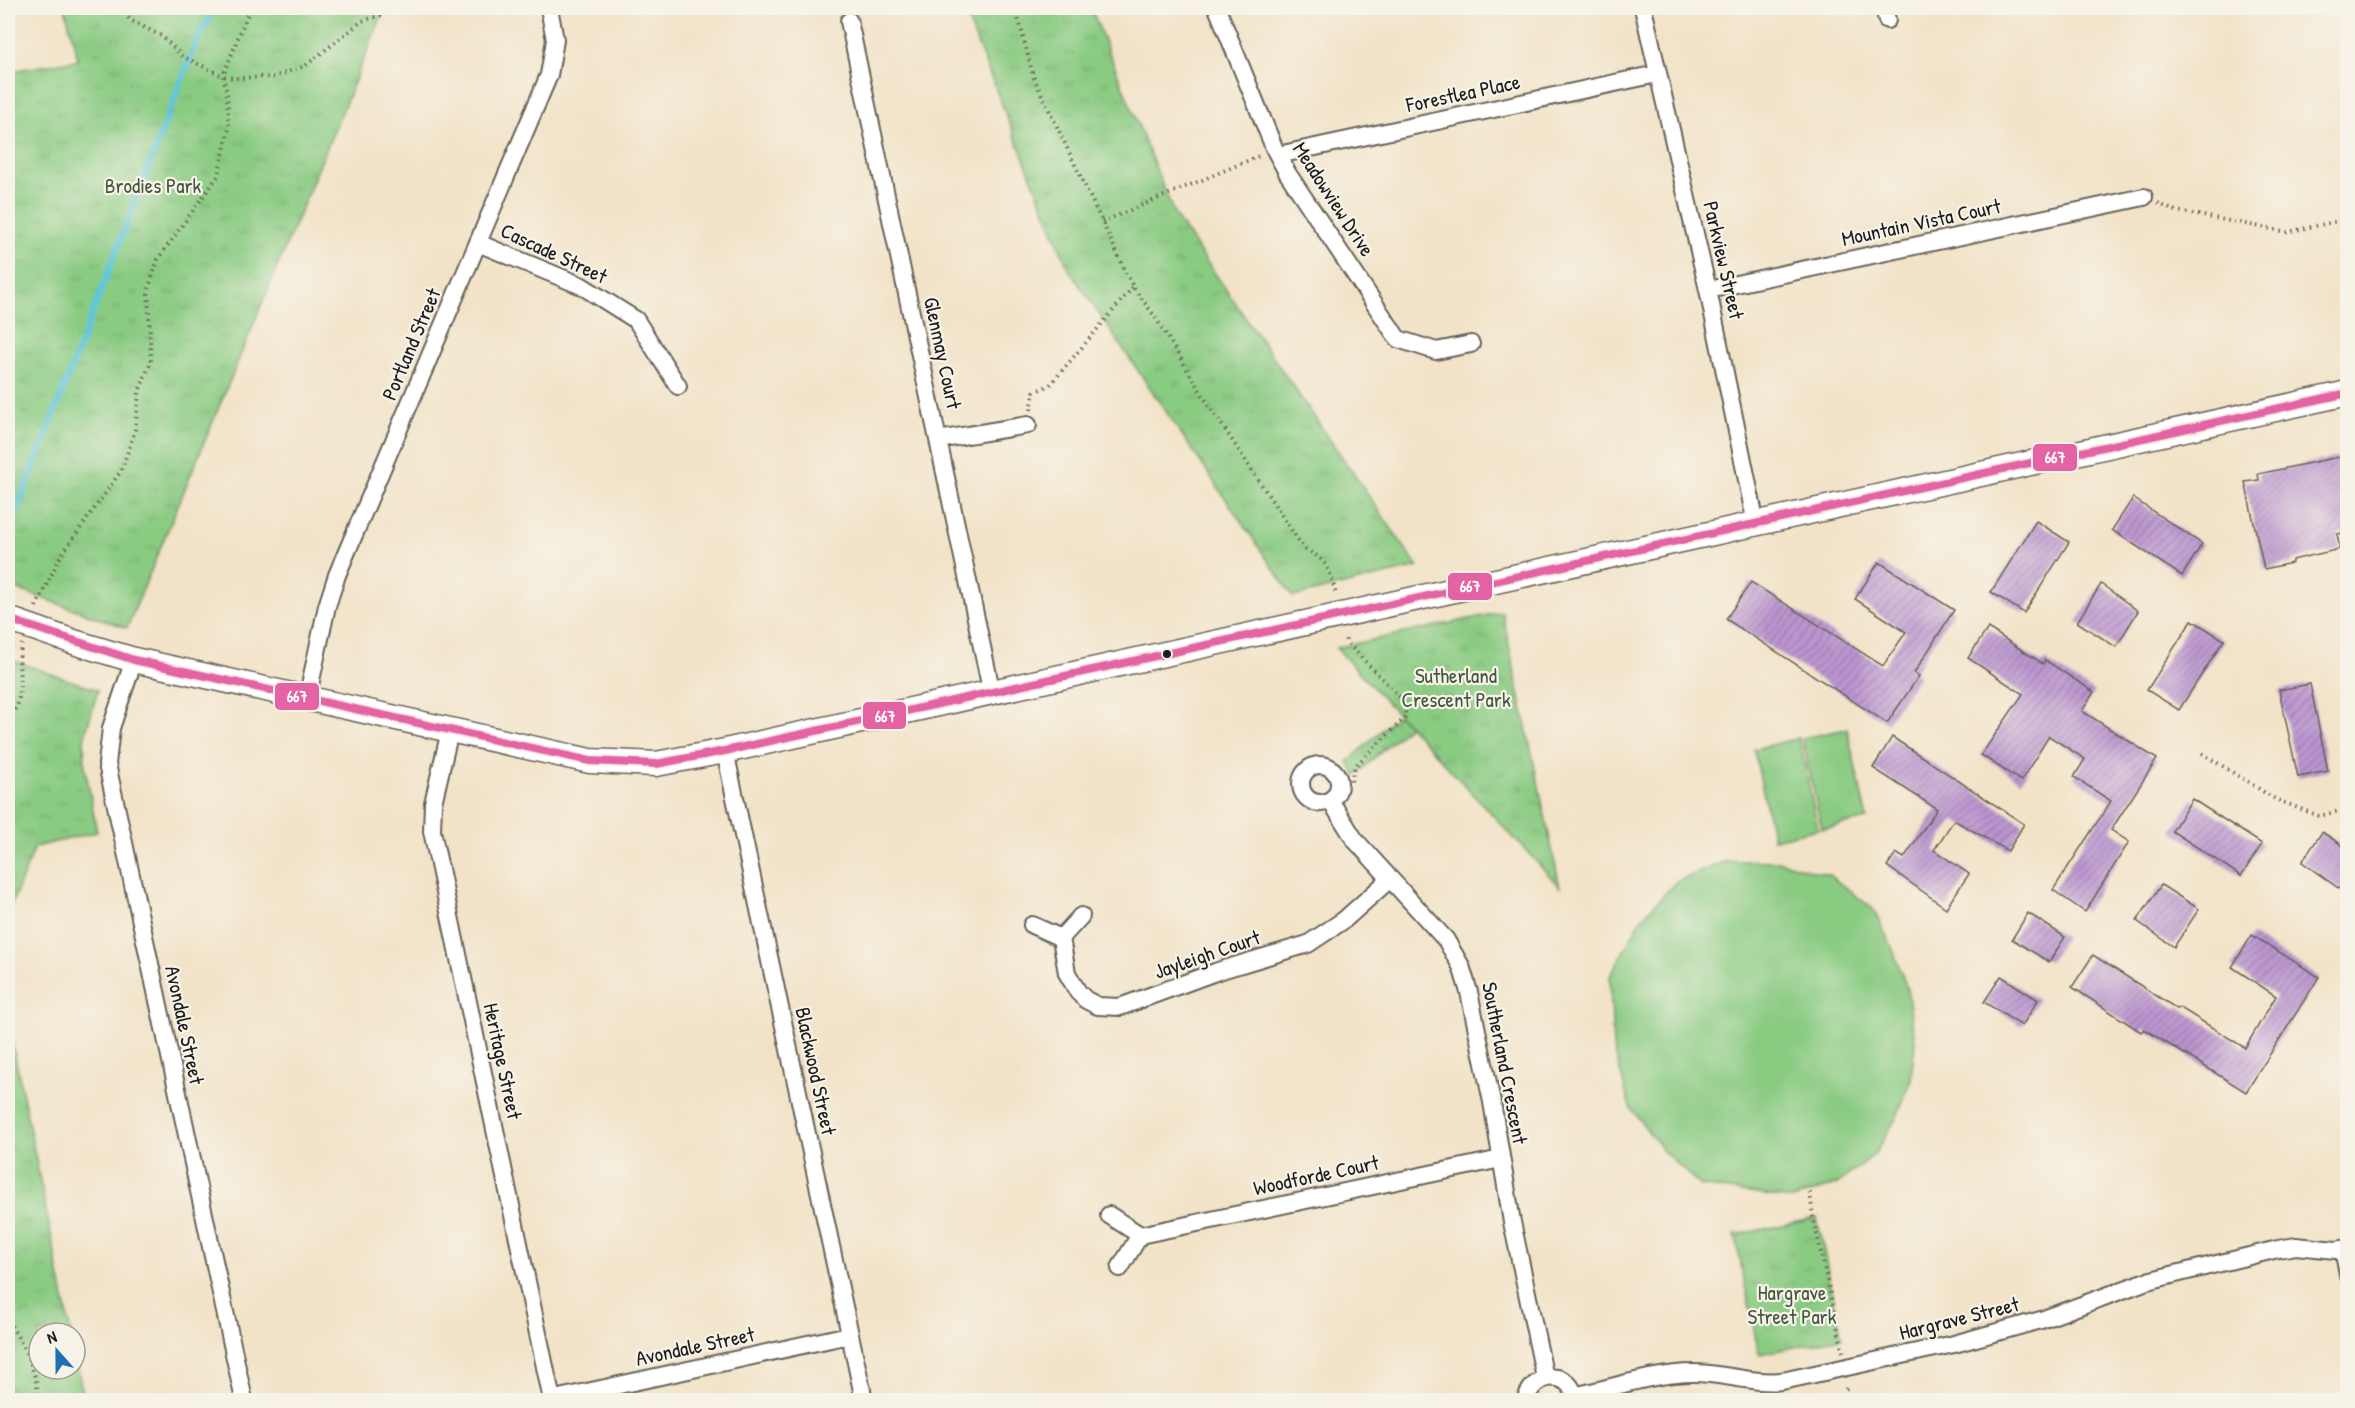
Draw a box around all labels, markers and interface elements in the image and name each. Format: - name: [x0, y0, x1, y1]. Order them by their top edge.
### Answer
- street label: Forestlea Place: [1403, 67, 1523, 119]
- street label: Meadowview Drive: [1286, 136, 1382, 262]
- park label: Brodies Park: [105, 171, 202, 200]
- street label: Mountain Vista Court: [1839, 191, 2004, 253]
- street label: Parkview Street: [1696, 198, 1752, 322]
- street label: Cascade Street: [496, 216, 613, 291]
- street label: Portland Street: [374, 283, 448, 404]
- street label: Glenmay Court: [917, 295, 969, 412]
- line badge: 667: [2032, 443, 2078, 472]
- text: 667: [2045, 446, 2065, 468]
- line badge: 667: [1447, 572, 1493, 601]
- text: 667: [1460, 575, 1480, 597]
- unlabelled marker: [1161, 648, 1173, 660]
- park label: Sutherland Crescent Park: [1401, 661, 1511, 714]
- line badge: 667: [274, 682, 320, 711]
- text: 667: [287, 685, 307, 707]
- line badge: 667: [862, 701, 907, 730]
- text: 667: [875, 705, 895, 727]
- street label: Jayleigh Court: [1150, 922, 1265, 986]
- street label: Avondale Street: [158, 963, 212, 1088]
- street label: Southerland Crescent: [1475, 979, 1535, 1147]
- street label: Heritage Street: [477, 1000, 530, 1122]
- street label: Blackwood Street: [788, 1004, 844, 1138]
- street label: Woodforde Court: [1251, 1147, 1382, 1202]
- park label: Hargrave Street Park: [1748, 1278, 1837, 1331]
- street label: Hargrave Street: [1896, 1289, 2023, 1347]
- street label: Avondale Street: [633, 1319, 758, 1373]
- north arrow: [27, 1321, 87, 1381]
- text: N: [44, 1325, 60, 1349]

